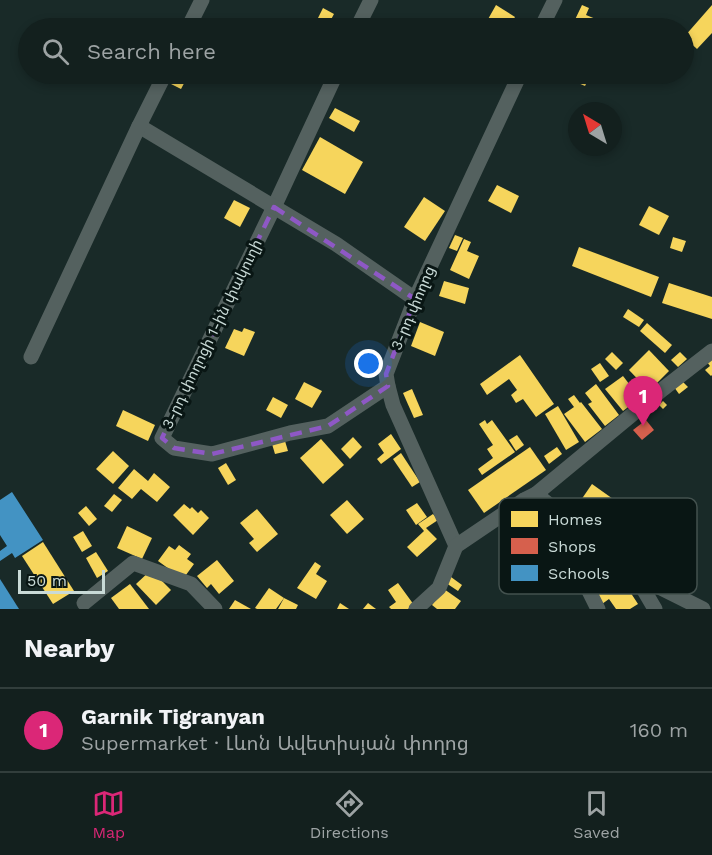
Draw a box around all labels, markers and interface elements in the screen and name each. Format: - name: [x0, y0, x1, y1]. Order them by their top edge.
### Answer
- search box: [18, 18, 694, 84]
- icon: search: [39, 35, 72, 68]
- text: Search here: [87, 39, 216, 64]
- north arrow: [568, 102, 622, 156]
- street label: 3-րդ փողոցի 1-ին փակուղի: [158, 236, 266, 432]
- street label: 3-րդ փողոց: [387, 263, 439, 353]
- your location: [354, 349, 383, 378]
- pin: 1: [624, 376, 662, 426]
- legend: [499, 498, 697, 594]
- text: Homes: [548, 510, 602, 529]
- text: Shops: [548, 537, 596, 556]
- text: Schools: [548, 564, 610, 583]
- scale bar: [18, 567, 105, 594]
- text: 50 m: [27, 571, 67, 590]
- text: Nearby: [24, 633, 115, 663]
- text: Garnik Tigranyan: [81, 704, 265, 729]
- text: 1: [39, 718, 48, 742]
- text: 160 m: [630, 718, 688, 742]
- text: Supermarket · Լևոն Ավետիսյան փողոց: [81, 731, 469, 755]
- tab: Map: [92, 787, 125, 842]
- tab: Directions: [310, 787, 389, 842]
- tab: Saved: [573, 787, 620, 842]

